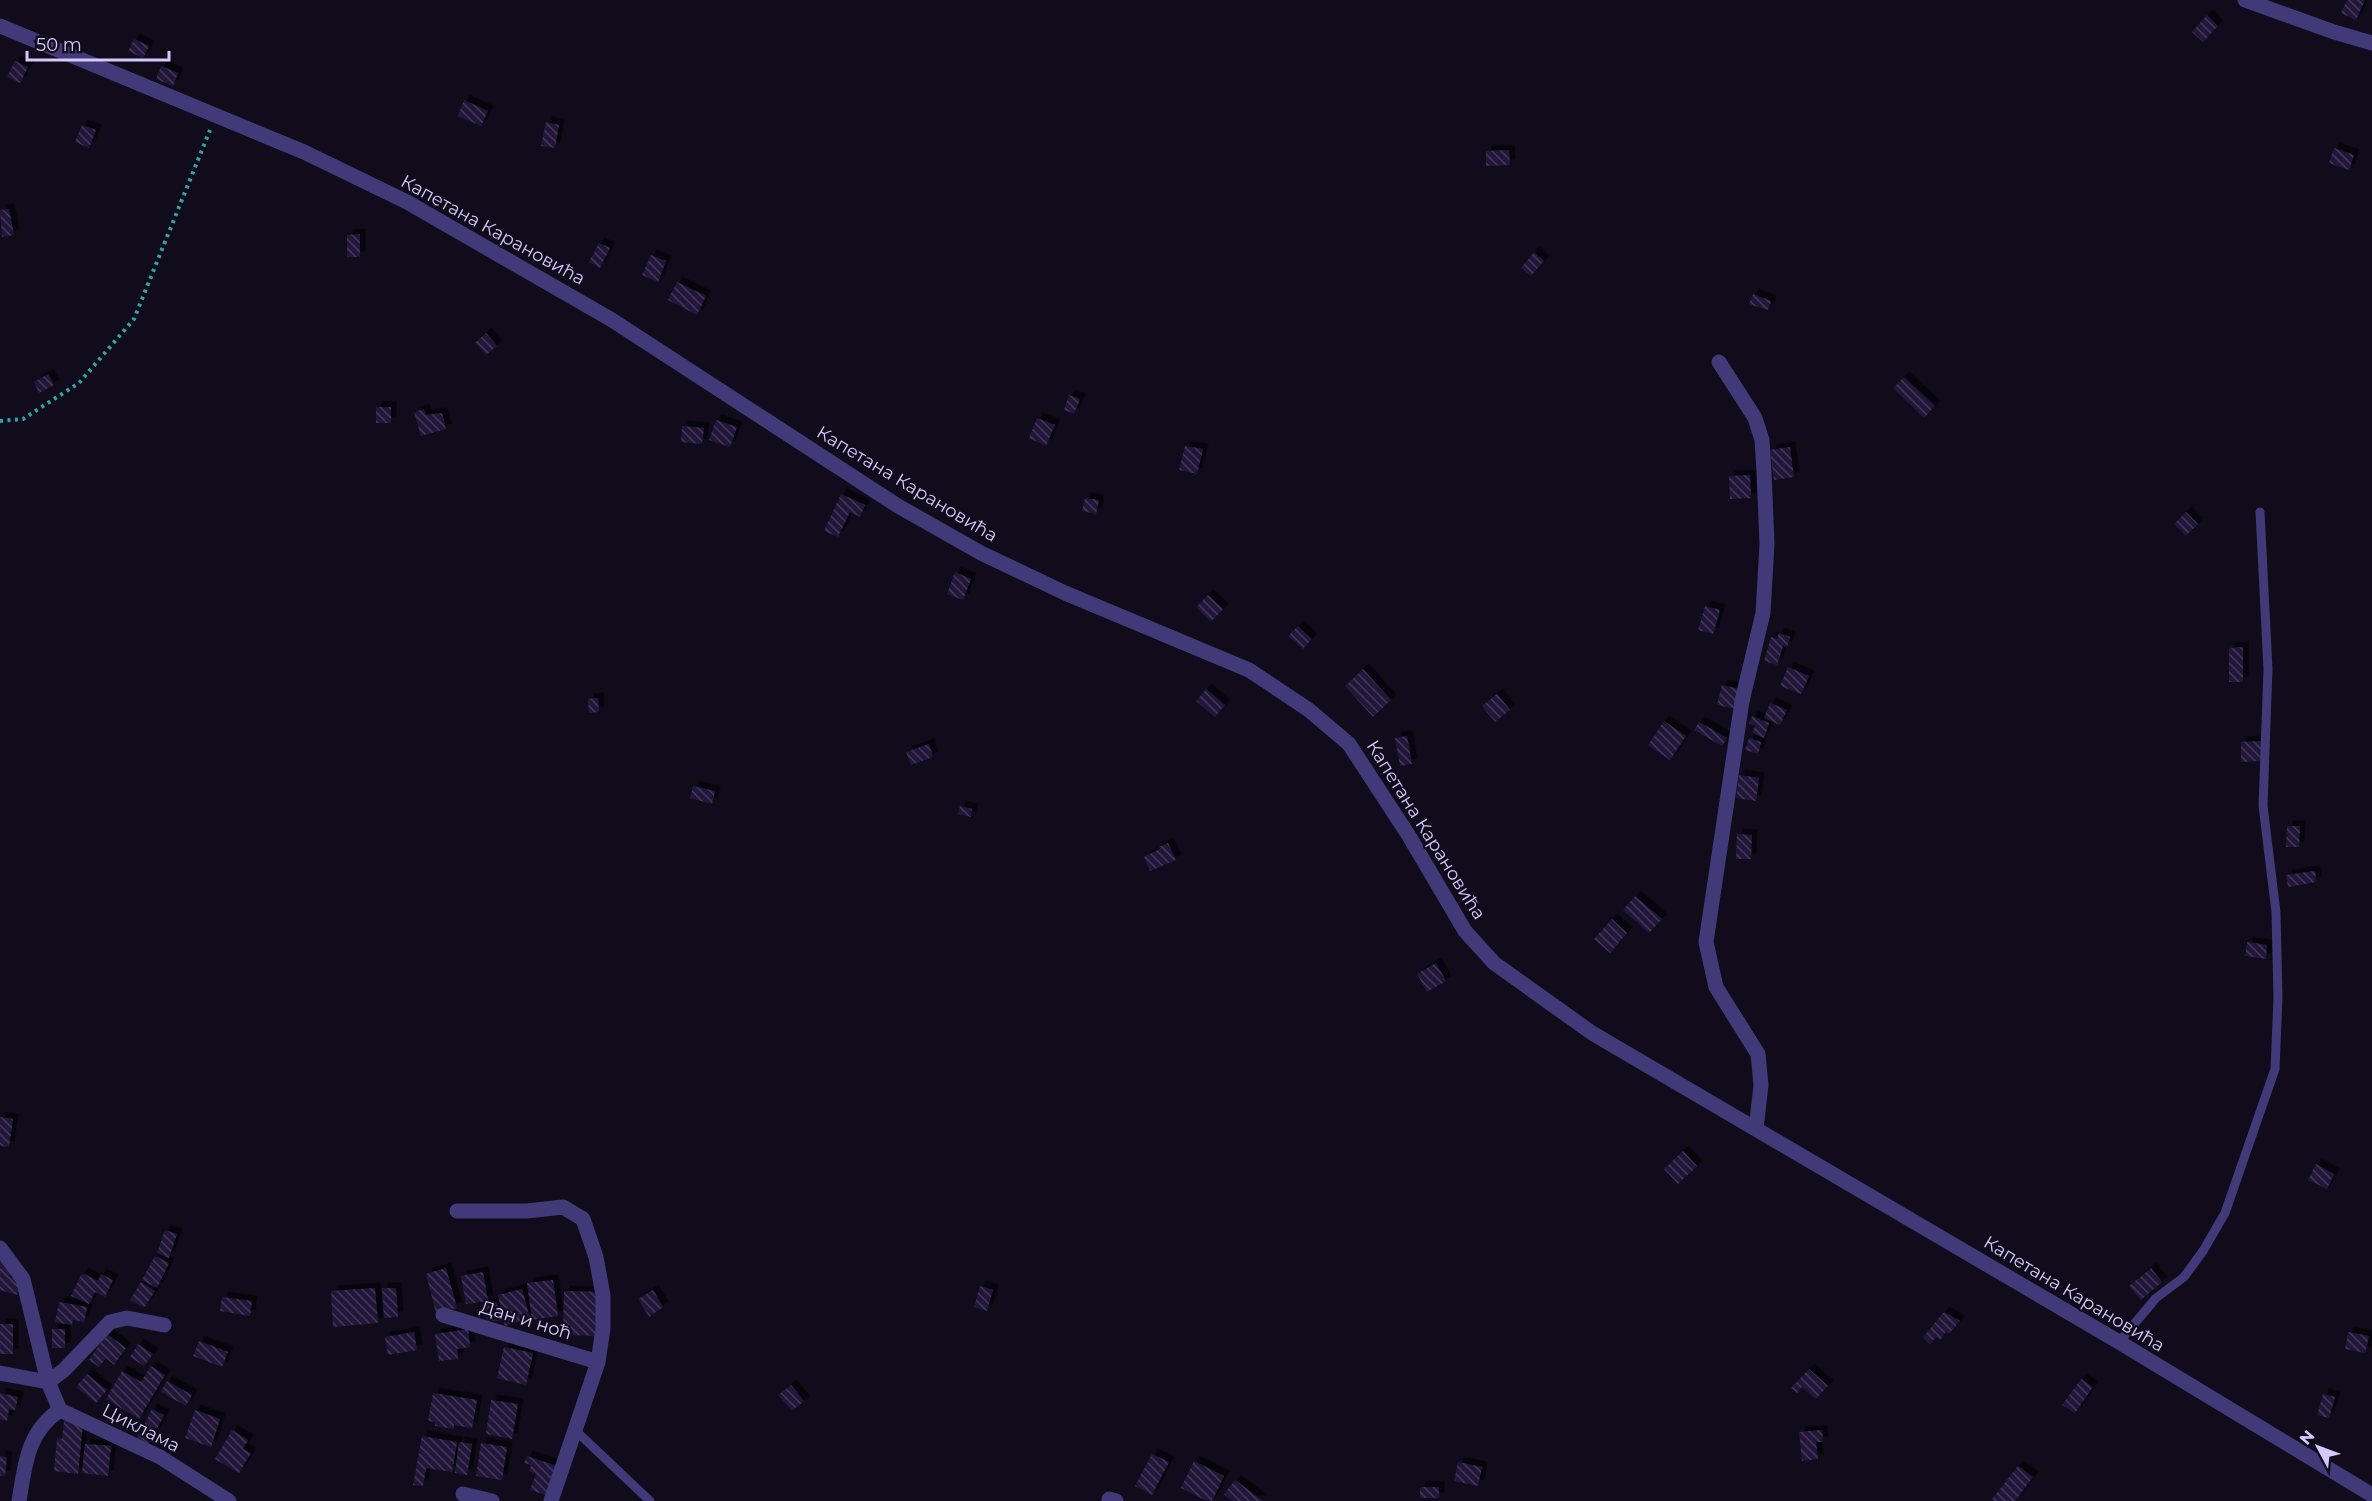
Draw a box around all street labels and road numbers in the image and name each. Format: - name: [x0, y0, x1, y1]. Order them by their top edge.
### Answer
- street label: Капетана Карановића: [397, 170, 589, 290]
- street label: Капетана Карановића: [813, 421, 1001, 547]
- street label: Капетана Карановића: [1362, 736, 1490, 924]
- street label: Капетана Карановића: [1980, 1231, 2168, 1357]
- street label: Дан и ноћ: [478, 1296, 574, 1344]
- street label: Циклама: [98, 1399, 184, 1457]

